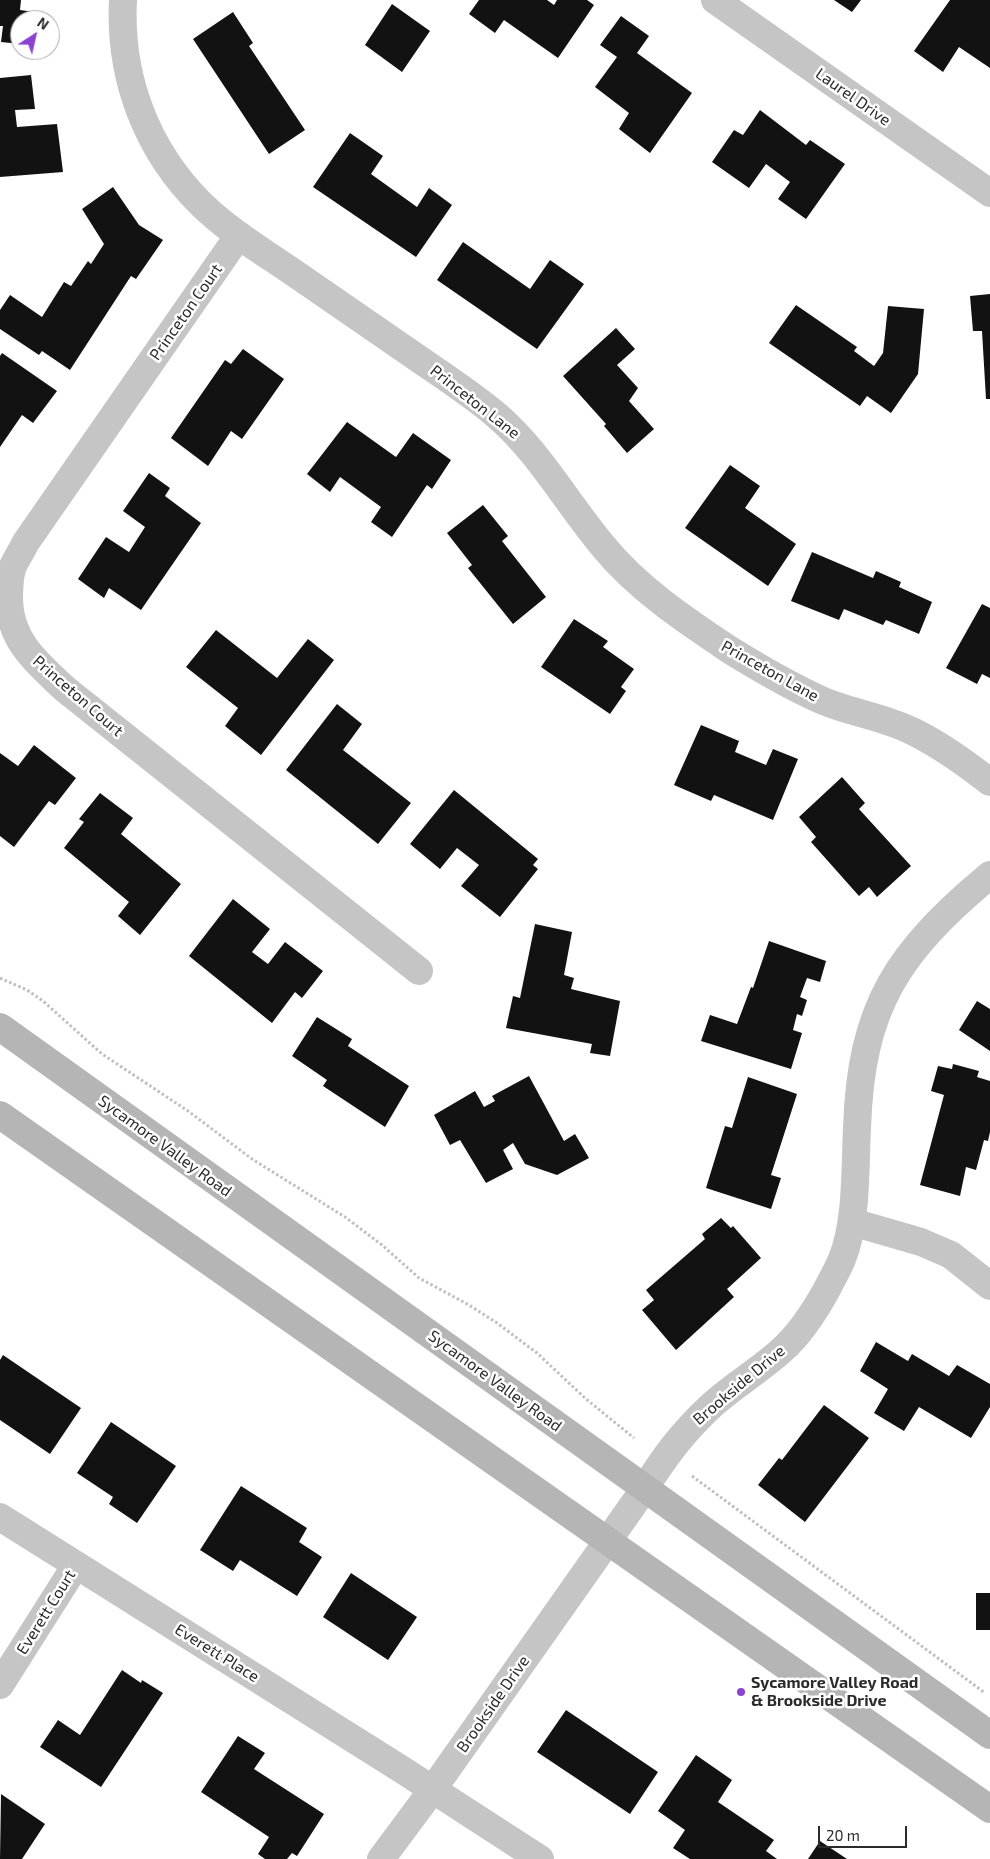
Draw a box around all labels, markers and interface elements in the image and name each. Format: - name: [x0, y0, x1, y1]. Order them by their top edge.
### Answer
- north arrow: [10, 10, 60, 60]
- text: N: [34, 13, 52, 33]
- street label: Laurel Drive: [812, 64, 894, 130]
- street label: Princeton Court: [146, 260, 226, 364]
- street label: Princeton Lane: [426, 361, 524, 443]
- street label: Princeton Lane: [718, 636, 822, 706]
- street label: Princeton Court: [29, 652, 127, 740]
- street label: Sycamore Valley Road: [95, 1091, 235, 1201]
- street label: Sycamore Valley Road: [425, 1326, 565, 1436]
- street label: Brookside Drive: [689, 1341, 789, 1429]
- street label: Everett Court: [12, 1566, 80, 1658]
- street label: Everett Place: [171, 1619, 263, 1687]
- street label: Brookside Drive: [452, 1652, 534, 1756]
- place label: Sycamore Valley Road & Brookside Drive: [751, 1673, 918, 1711]
- marker: Sycamore Valley Road & Brookside Drive: [735, 1686, 747, 1698]
- scale bar: [820, 1816, 909, 1848]
- text: 20 m: [826, 1826, 860, 1844]

